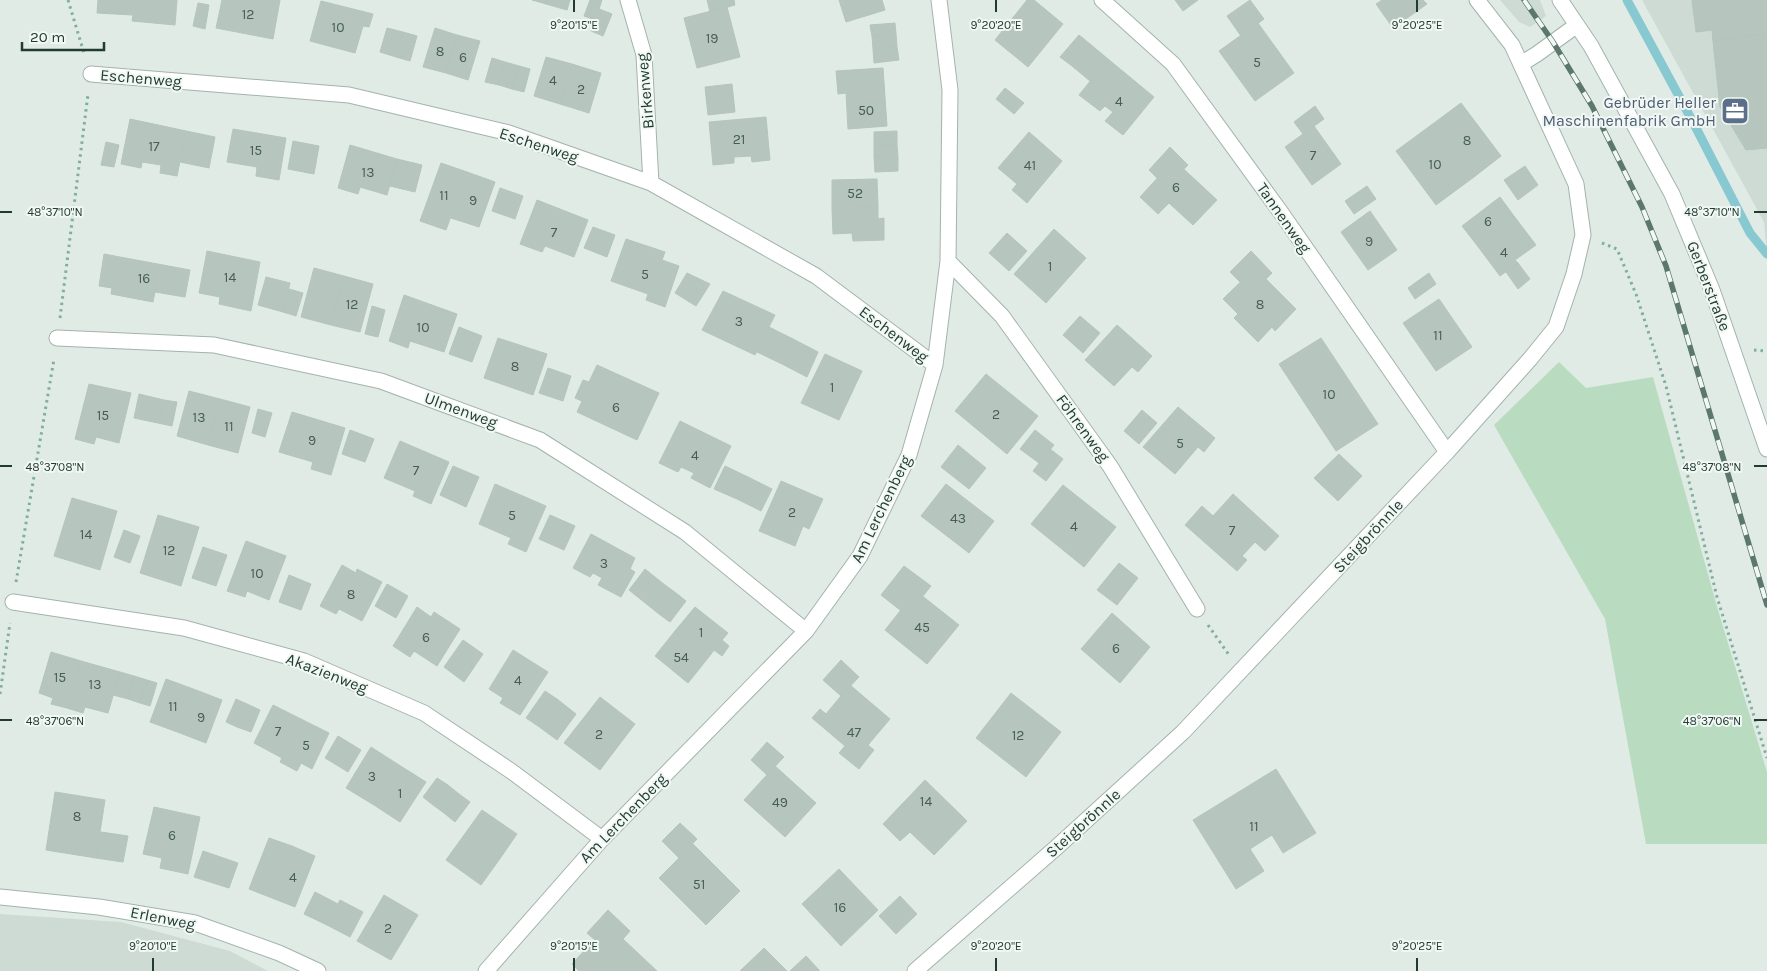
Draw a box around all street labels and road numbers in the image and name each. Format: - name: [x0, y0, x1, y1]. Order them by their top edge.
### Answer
- street label: Birkenweg: [632, 52, 658, 130]
- street label: Eschenweg: [99, 65, 183, 91]
- street label: Eschenweg: [497, 123, 581, 167]
- street label: Tannenweg: [1253, 179, 1315, 257]
- street label: Gerberstraße: [1683, 238, 1735, 334]
- street label: Eschenweg: [856, 302, 932, 366]
- street label: Ulmenweg: [422, 388, 500, 432]
- street label: Föhrenweg: [1052, 391, 1114, 465]
- street label: Am Lerchenberg: [847, 452, 915, 566]
- street label: Steigbrönnle: [1329, 495, 1407, 577]
- street label: Akazienweg: [283, 649, 371, 697]
- street label: Am Lerchenberg: [575, 769, 671, 867]
- street label: Steigbrönnle: [1042, 785, 1124, 861]
- street label: Erlenweg: [129, 902, 197, 934]

